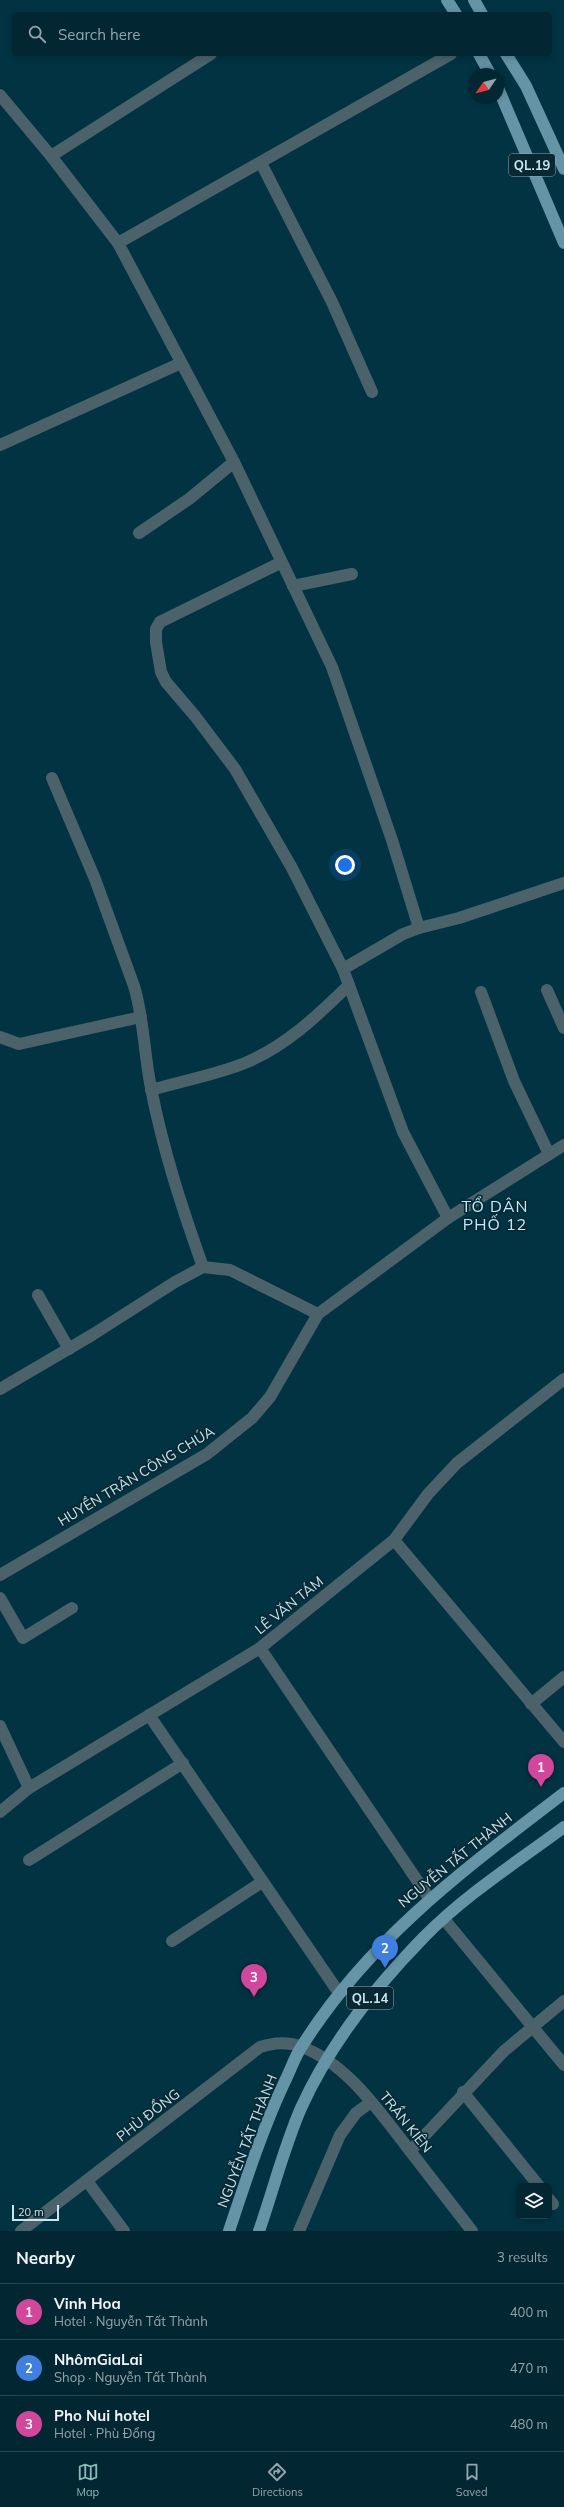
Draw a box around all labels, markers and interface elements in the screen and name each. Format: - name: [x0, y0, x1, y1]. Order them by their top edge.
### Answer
- search box: [12, 12, 552, 56]
- icon: search: [26, 23, 48, 45]
- text: Search here: [58, 25, 140, 44]
- north arrow: [468, 68, 504, 104]
- road number: QL.19: [509, 154, 555, 176]
- your location: [335, 855, 355, 875]
- district label: TỔ DÂN PHỐ 12: [462, 1196, 528, 1234]
- street label: HUYỀN TRÂN CÔNG CHÚA: [54, 1422, 218, 1530]
- street label: LÊ VĂN TÁM: [251, 1572, 327, 1638]
- pin: 1: [528, 1754, 554, 1787]
- street label: NGUYỄN TẤT THÀNH: [394, 1809, 516, 1911]
- pin: 2: [372, 1935, 398, 1968]
- pin: 3: [241, 1964, 267, 1997]
- road number: QL.14: [347, 1987, 393, 2009]
- street label: NGUYỄN TẤT THÀNH: [213, 2072, 281, 2210]
- street label: PHÙ ĐỔNG: [113, 2085, 183, 2145]
- street label: TRẦN KIÊN: [376, 2088, 436, 2156]
- map controls: [516, 2183, 552, 2219]
- button: layers: [516, 2183, 552, 2219]
- scale bar: [12, 2203, 59, 2222]
- text: 20 m: [18, 2205, 44, 2219]
- text: Nearby: [16, 2247, 75, 2268]
- text: 3 results: [497, 2249, 548, 2265]
- text: Vinh Hoa: [54, 2294, 121, 2313]
- text: 1: [25, 2304, 33, 2320]
- text: 400 m: [510, 2304, 548, 2320]
- text: Hotel · Nguyễn Tất Thành: [54, 2313, 208, 2329]
- text: NhômGiaLai: [54, 2350, 143, 2369]
- text: 2: [25, 2360, 33, 2376]
- text: 470 m: [510, 2360, 548, 2376]
- text: Shop · Nguyễn Tất Thành: [54, 2369, 207, 2385]
- text: Pho Nui hotel: [54, 2406, 150, 2425]
- text: 3: [25, 2416, 33, 2432]
- text: 480 m: [510, 2416, 548, 2432]
- text: Hotel · Phù Đổng: [54, 2425, 155, 2441]
- tab: Map: [76, 2461, 99, 2499]
- tab: Directions: [252, 2461, 303, 2499]
- tab: Saved: [456, 2461, 488, 2499]

